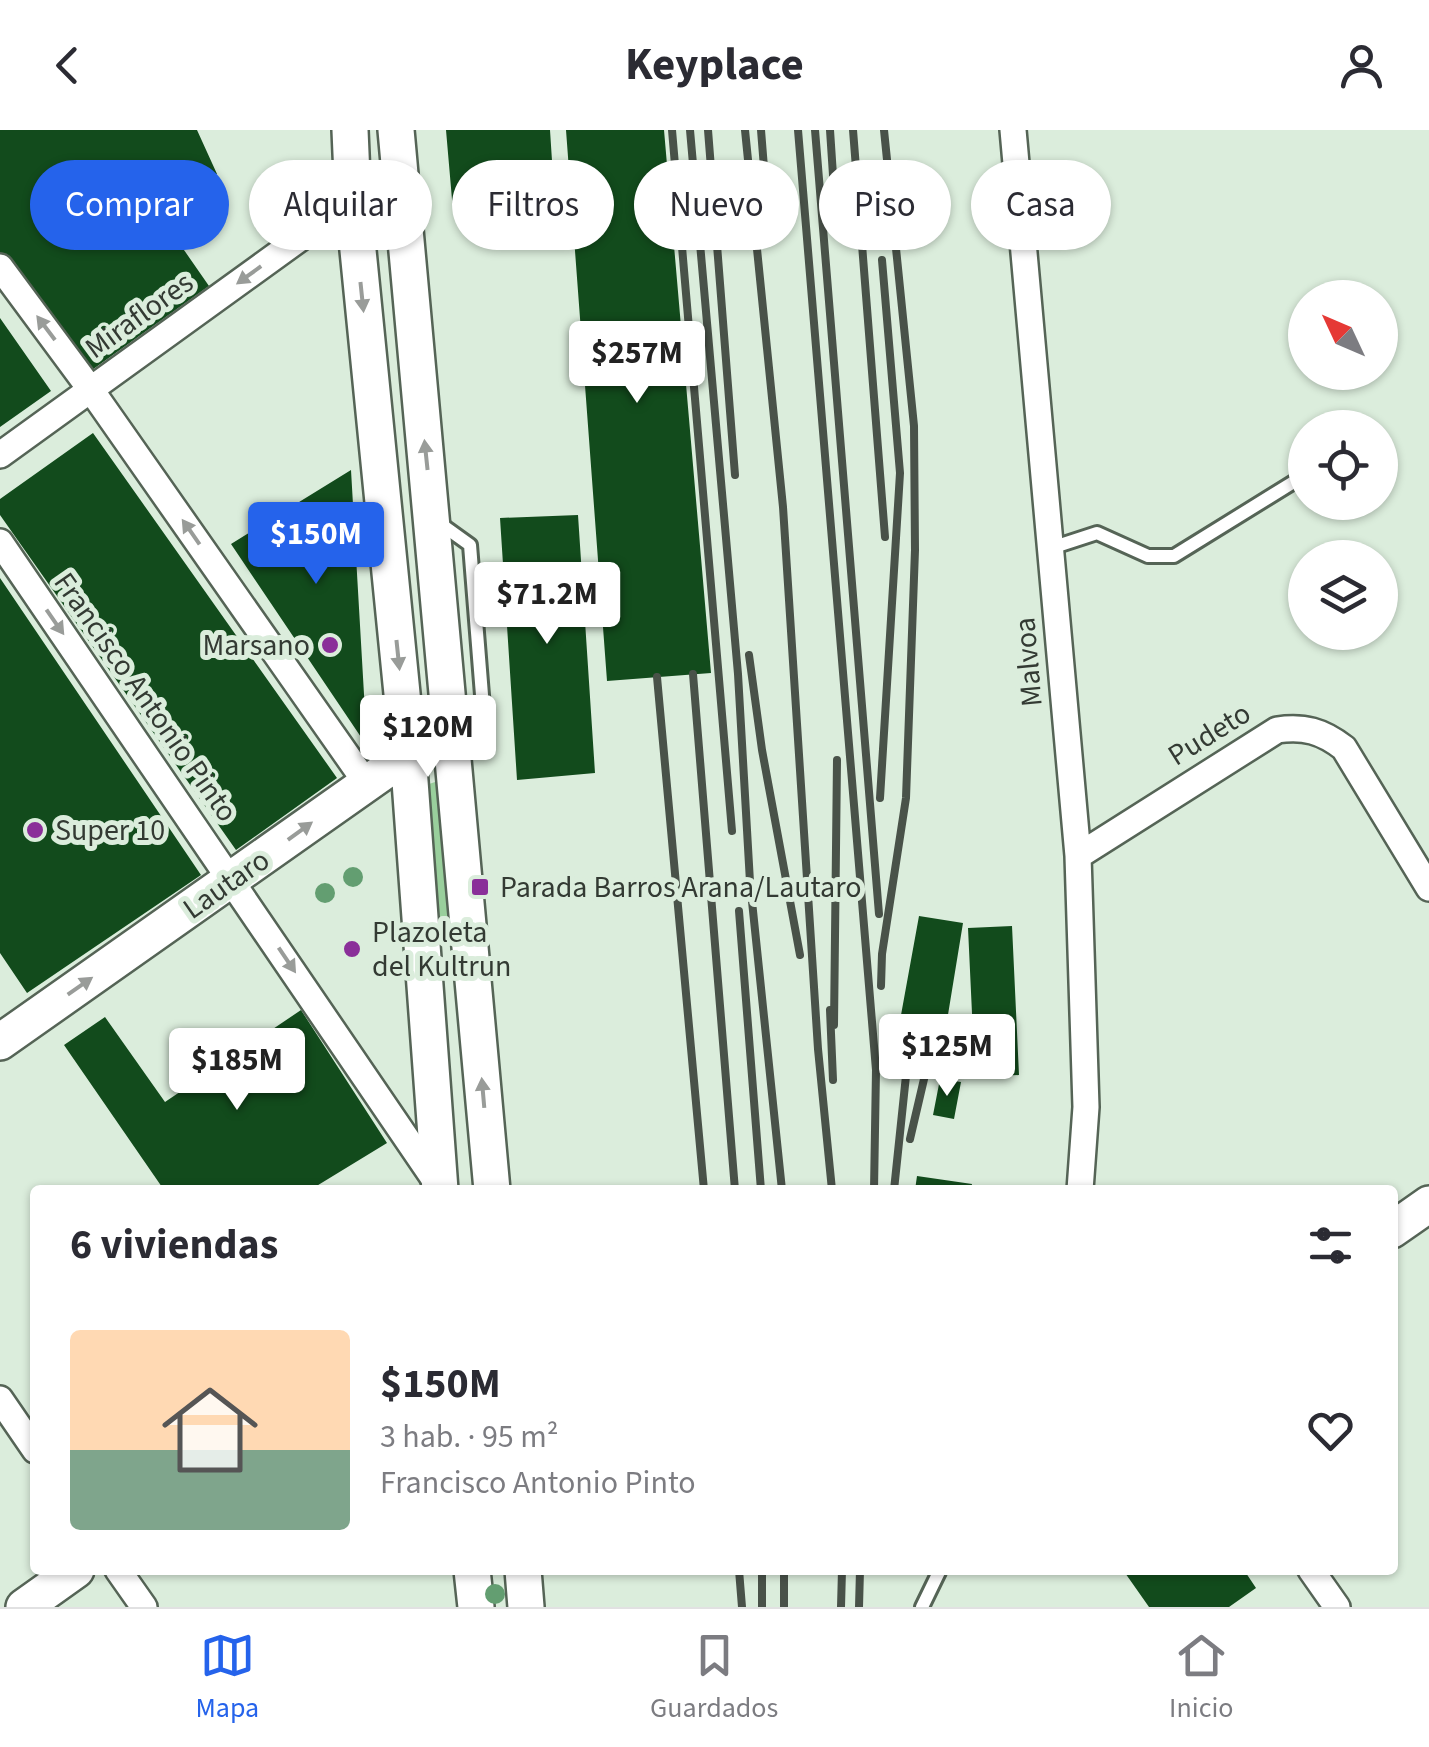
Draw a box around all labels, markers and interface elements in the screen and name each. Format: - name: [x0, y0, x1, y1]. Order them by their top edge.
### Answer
- text: Keyplace: [625, 33, 804, 97]
- icon: back: [40, 38, 95, 93]
- icon: person: [1334, 38, 1389, 93]
- chip: Comprar: [30, 160, 229, 250]
- chip: Alquilar: [249, 160, 432, 250]
- chip: Filtros: [452, 160, 614, 250]
- chip: Nuevo: [634, 160, 799, 250]
- chip: Piso: [819, 160, 951, 250]
- chip: Casa: [971, 160, 1111, 250]
- street label: Miraflores: [76, 261, 202, 369]
- one-way arrow: [236, 265, 263, 284]
- north arrow: [1288, 280, 1398, 390]
- map controls: [1288, 280, 1398, 650]
- one-way arrow: [355, 282, 371, 313]
- one-way arrow: [36, 315, 56, 341]
- pin: $257M: [567, 321, 707, 406]
- text: $257M: [591, 330, 683, 376]
- button: locate: [1288, 410, 1398, 520]
- one-way arrow: [417, 439, 433, 471]
- pin: $150M: [246, 502, 386, 587]
- text: $150M: [270, 511, 362, 557]
- one-way arrow: [182, 518, 201, 545]
- button: layers: [1288, 540, 1398, 650]
- pin: $71.2M: [466, 562, 628, 647]
- street label: Francisco Antonio Pinto: [43, 564, 248, 831]
- text: $71.2M: [496, 571, 598, 617]
- one-way arrow: [45, 609, 64, 635]
- street label: Malvoa: [1003, 616, 1054, 708]
- place label: Marsano: [202, 624, 310, 667]
- marker: Marsano: [319, 634, 341, 656]
- one-way arrow: [390, 640, 406, 672]
- street label: Pudeto: [1159, 692, 1259, 777]
- pin: $120M: [358, 695, 498, 780]
- text: $120M: [382, 704, 474, 750]
- place label: Super 10: [55, 809, 165, 852]
- marker: Super 10: [24, 819, 46, 841]
- one-way arrow: [287, 822, 313, 842]
- street label: Lautaro: [174, 839, 278, 930]
- place label: Parada Barros Arana/Lautaro: [500, 866, 862, 909]
- marker: Parada Barros Arana/Lautaro: [469, 876, 491, 898]
- place label: Plazoleta del Kultrun: [372, 911, 511, 988]
- marker: Plazoleta del Kultrun: [341, 938, 363, 960]
- one-way arrow: [277, 947, 296, 974]
- one-way arrow: [67, 977, 93, 997]
- pin: $125M: [877, 1014, 1017, 1099]
- text: $125M: [901, 1023, 993, 1069]
- pin: $185M: [167, 1028, 307, 1113]
- text: $185M: [191, 1037, 283, 1083]
- one-way arrow: [475, 1076, 491, 1108]
- text: 6 viviendas: [70, 1215, 278, 1275]
- icon: filters: [1303, 1218, 1358, 1273]
- text: $150M: [380, 1354, 501, 1414]
- icon: home: [150, 1370, 270, 1490]
- icon: heart: [1303, 1403, 1358, 1458]
- text: 3 hab. · 95 m²: [380, 1414, 558, 1460]
- text: Francisco Antonio Pinto: [380, 1460, 696, 1506]
- tab: Mapa: [195, 1628, 259, 1728]
- tab: Guardados: [650, 1628, 778, 1728]
- tab: Inicio: [1169, 1628, 1234, 1728]

